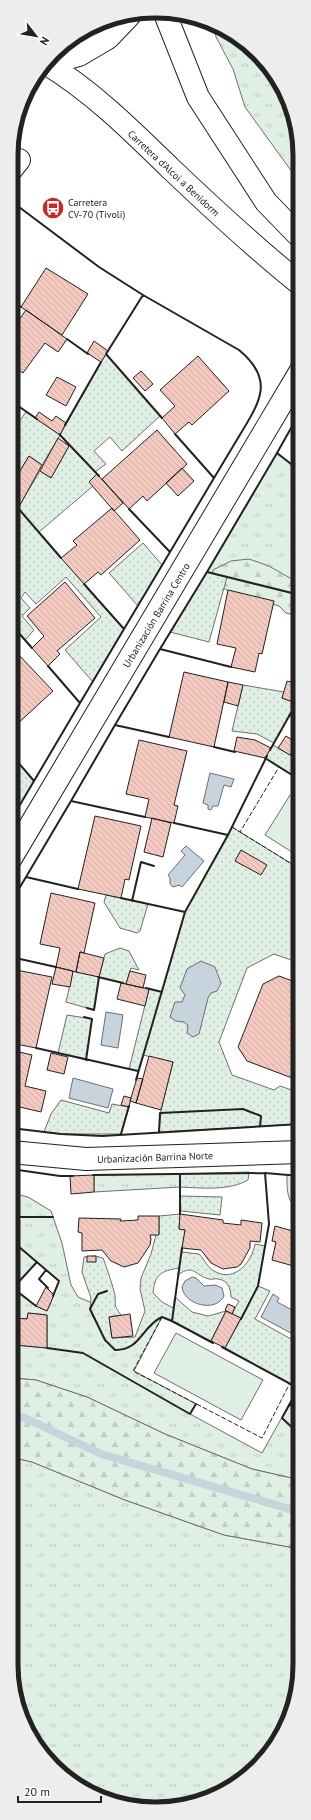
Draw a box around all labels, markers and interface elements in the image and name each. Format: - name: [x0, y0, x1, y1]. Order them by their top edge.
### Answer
- north arrow: [16, 16, 56, 56]
- text: N: [37, 34, 52, 48]
- street label: Carretera d'Alcoi a Benidorm: [125, 127, 222, 219]
- bus stop icon: Carretera CV-70 (Tivoli): [40, 195, 66, 221]
- place label: Carretera CV-70 (Tivoli): [68, 196, 125, 221]
- street label: Urbanización Barrina Centro: [120, 560, 193, 670]
- street label: Urbanización Barrina Norte: [97, 1149, 213, 1166]
- scale bar: [18, 1778, 101, 1804]
- text: 20 m: [24, 1784, 50, 1799]

